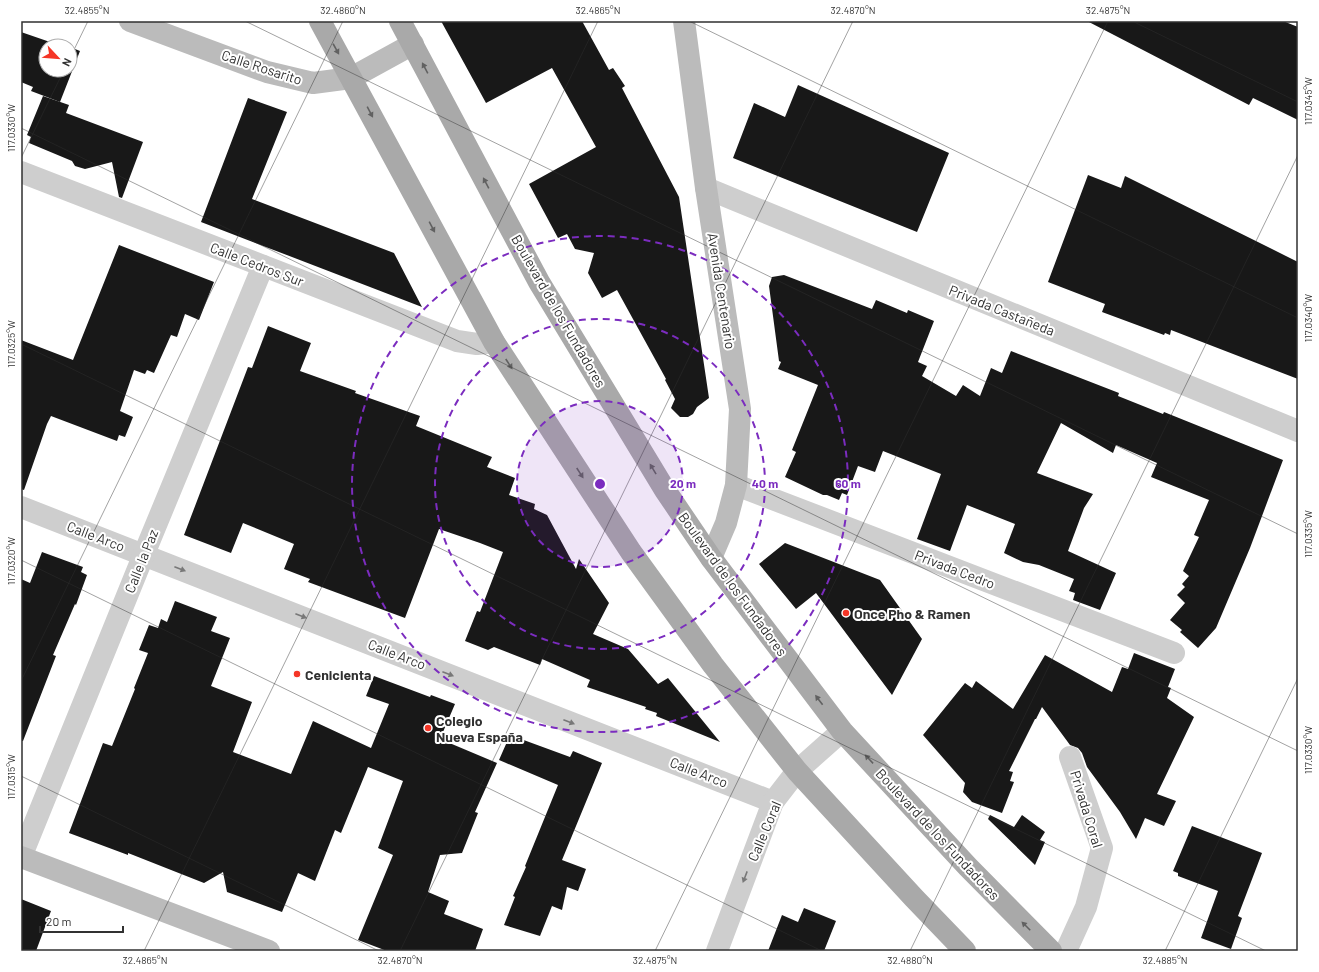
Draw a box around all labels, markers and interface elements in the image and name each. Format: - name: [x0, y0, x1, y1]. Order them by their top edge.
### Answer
- text: 32.4855°N: [65, 4, 109, 16]
- text: 32.4860°N: [320, 4, 366, 16]
- text: 32.4865°N: [576, 4, 620, 16]
- text: 32.4870°N: [831, 4, 875, 16]
- text: 32.4875°N: [1086, 4, 1130, 16]
- north arrow: [38, 38, 78, 78]
- one-way arrow: [332, 44, 339, 55]
- street label: Calle Rosarito: [220, 46, 304, 88]
- text: N: [60, 56, 75, 69]
- one-way arrow: [422, 62, 429, 73]
- text: 117.0345°W: [1302, 77, 1314, 125]
- text: 117.0330°W: [5, 104, 17, 152]
- one-way arrow: [367, 106, 373, 118]
- one-way arrow: [483, 177, 489, 188]
- one-way arrow: [429, 221, 435, 232]
- street label: Boulevard de los Fundadores: [508, 232, 610, 391]
- street label: Avenida Centenario: [704, 232, 740, 350]
- street label: Calle Cedros Sur: [208, 238, 306, 290]
- street label: Privada Castañeda: [947, 281, 1057, 339]
- text: 117.0340°W: [1302, 294, 1314, 342]
- text: 117.0325°W: [5, 320, 17, 368]
- one-way arrow: [505, 359, 513, 370]
- one-way arrow: [649, 464, 657, 474]
- one-way arrow: [576, 468, 584, 478]
- text: 20 m: [670, 476, 696, 490]
- text: 40 m: [752, 476, 778, 490]
- text: 60 m: [835, 476, 861, 490]
- centre of rings: [593, 477, 607, 491]
- street label: Boulevard de los Fundadores: [675, 509, 791, 659]
- text: 117.0335°W: [1302, 510, 1314, 558]
- street label: Calle Arco: [65, 517, 127, 555]
- street label: Calle la Paz: [121, 527, 161, 595]
- text: 117.0320°W: [5, 537, 17, 585]
- street label: Privada Cedro: [913, 546, 997, 592]
- one-way arrow: [175, 566, 187, 572]
- place label: Once Pho & Ramen: [854, 605, 970, 622]
- marker: Once Pho & Ramen: [841, 608, 851, 618]
- one-way arrow: [296, 614, 308, 620]
- street label: Calle Arco: [366, 635, 428, 673]
- place label: Cenicienta: [305, 666, 371, 683]
- marker: Cenicienta: [292, 669, 302, 679]
- one-way arrow: [443, 671, 454, 677]
- one-way arrow: [814, 694, 823, 705]
- place label: Colegio Nueva España: [436, 712, 523, 745]
- one-way arrow: [564, 719, 576, 725]
- marker: Colegio Nueva España: [423, 723, 433, 733]
- text: 117.0330°W: [1302, 726, 1314, 774]
- street label: Calle Arco: [668, 753, 730, 791]
- text: 117.0315°W: [5, 754, 17, 800]
- one-way arrow: [864, 754, 873, 764]
- street label: Boulevard de los Fundadores: [873, 765, 1004, 904]
- street label: Privada Coral: [1067, 768, 1107, 850]
- street label: Calle Coral: [744, 798, 784, 864]
- one-way arrow: [741, 872, 747, 884]
- scale bar: [40, 908, 123, 934]
- text: 20 m: [46, 914, 72, 928]
- one-way arrow: [1021, 921, 1030, 931]
- text: 32.4865°N: [123, 954, 167, 966]
- text: 32.4870°N: [378, 954, 422, 966]
- text: 32.4875°N: [633, 954, 677, 966]
- text: 32.4880°N: [887, 954, 933, 966]
- text: 32.4885°N: [1143, 954, 1187, 966]

